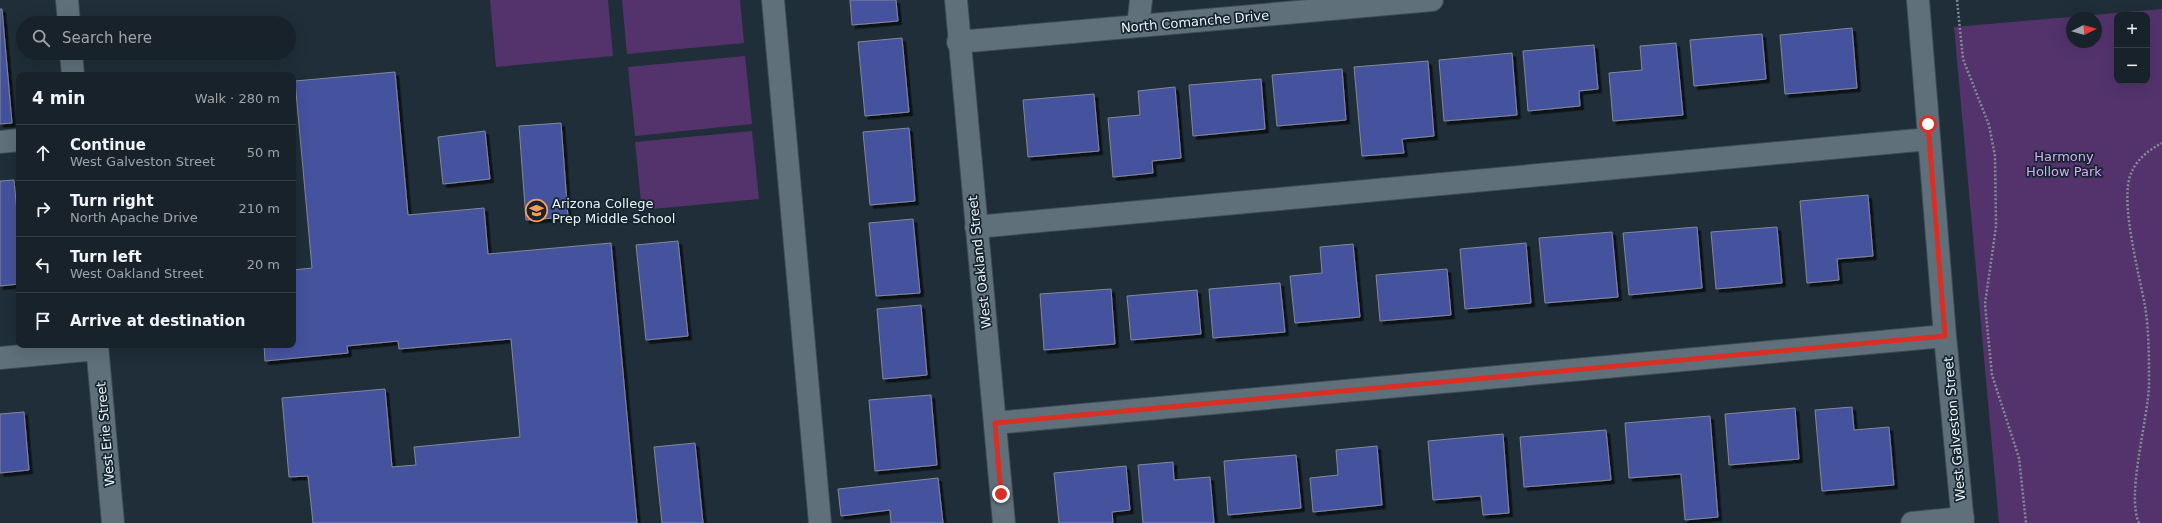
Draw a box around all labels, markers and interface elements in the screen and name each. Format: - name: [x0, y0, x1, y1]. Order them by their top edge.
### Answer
- street label: North Comanche Drive: [1120, 8, 1270, 35]
- north arrow: [2066, 12, 2102, 48]
- map controls: [2114, 12, 2150, 84]
- button: +: [2114, 12, 2150, 48]
- search box: [16, 16, 296, 60]
- icon: search: [30, 27, 52, 49]
- text: Search here: [62, 29, 152, 47]
- button: −: [2114, 48, 2150, 84]
- text: 4 min: [32, 88, 85, 108]
- text: Walk · 280 m: [195, 91, 280, 106]
- route start: [1919, 115, 1937, 133]
- text: Continue: [70, 136, 146, 154]
- icon: ahead: [32, 142, 54, 164]
- text: 50 m: [247, 145, 280, 160]
- park label: Harmony Hollow Park: [2026, 149, 2102, 179]
- text: West Galveston Street: [70, 154, 215, 169]
- text: Turn right: [70, 192, 154, 210]
- street label: West Oakland Street: [965, 195, 994, 329]
- place label: Arizona College Prep Middle School: [552, 196, 675, 226]
- school or university icon: Arizona College Prep Middle School: [523, 197, 549, 223]
- icon: right: [32, 198, 54, 220]
- text: 210 m: [238, 201, 280, 216]
- text: North Apache Drive: [70, 210, 198, 225]
- text: Turn left: [70, 248, 142, 266]
- icon: left: [32, 254, 54, 276]
- text: 20 m: [247, 257, 280, 272]
- text: West Oakland Street: [70, 266, 204, 281]
- icon: arrive: [32, 310, 54, 332]
- text: Arrive at destination: [70, 312, 245, 330]
- street label: West Galveston Street: [1941, 356, 1968, 502]
- street label: West Erie Street: [93, 381, 118, 487]
- route end: [992, 485, 1010, 503]

